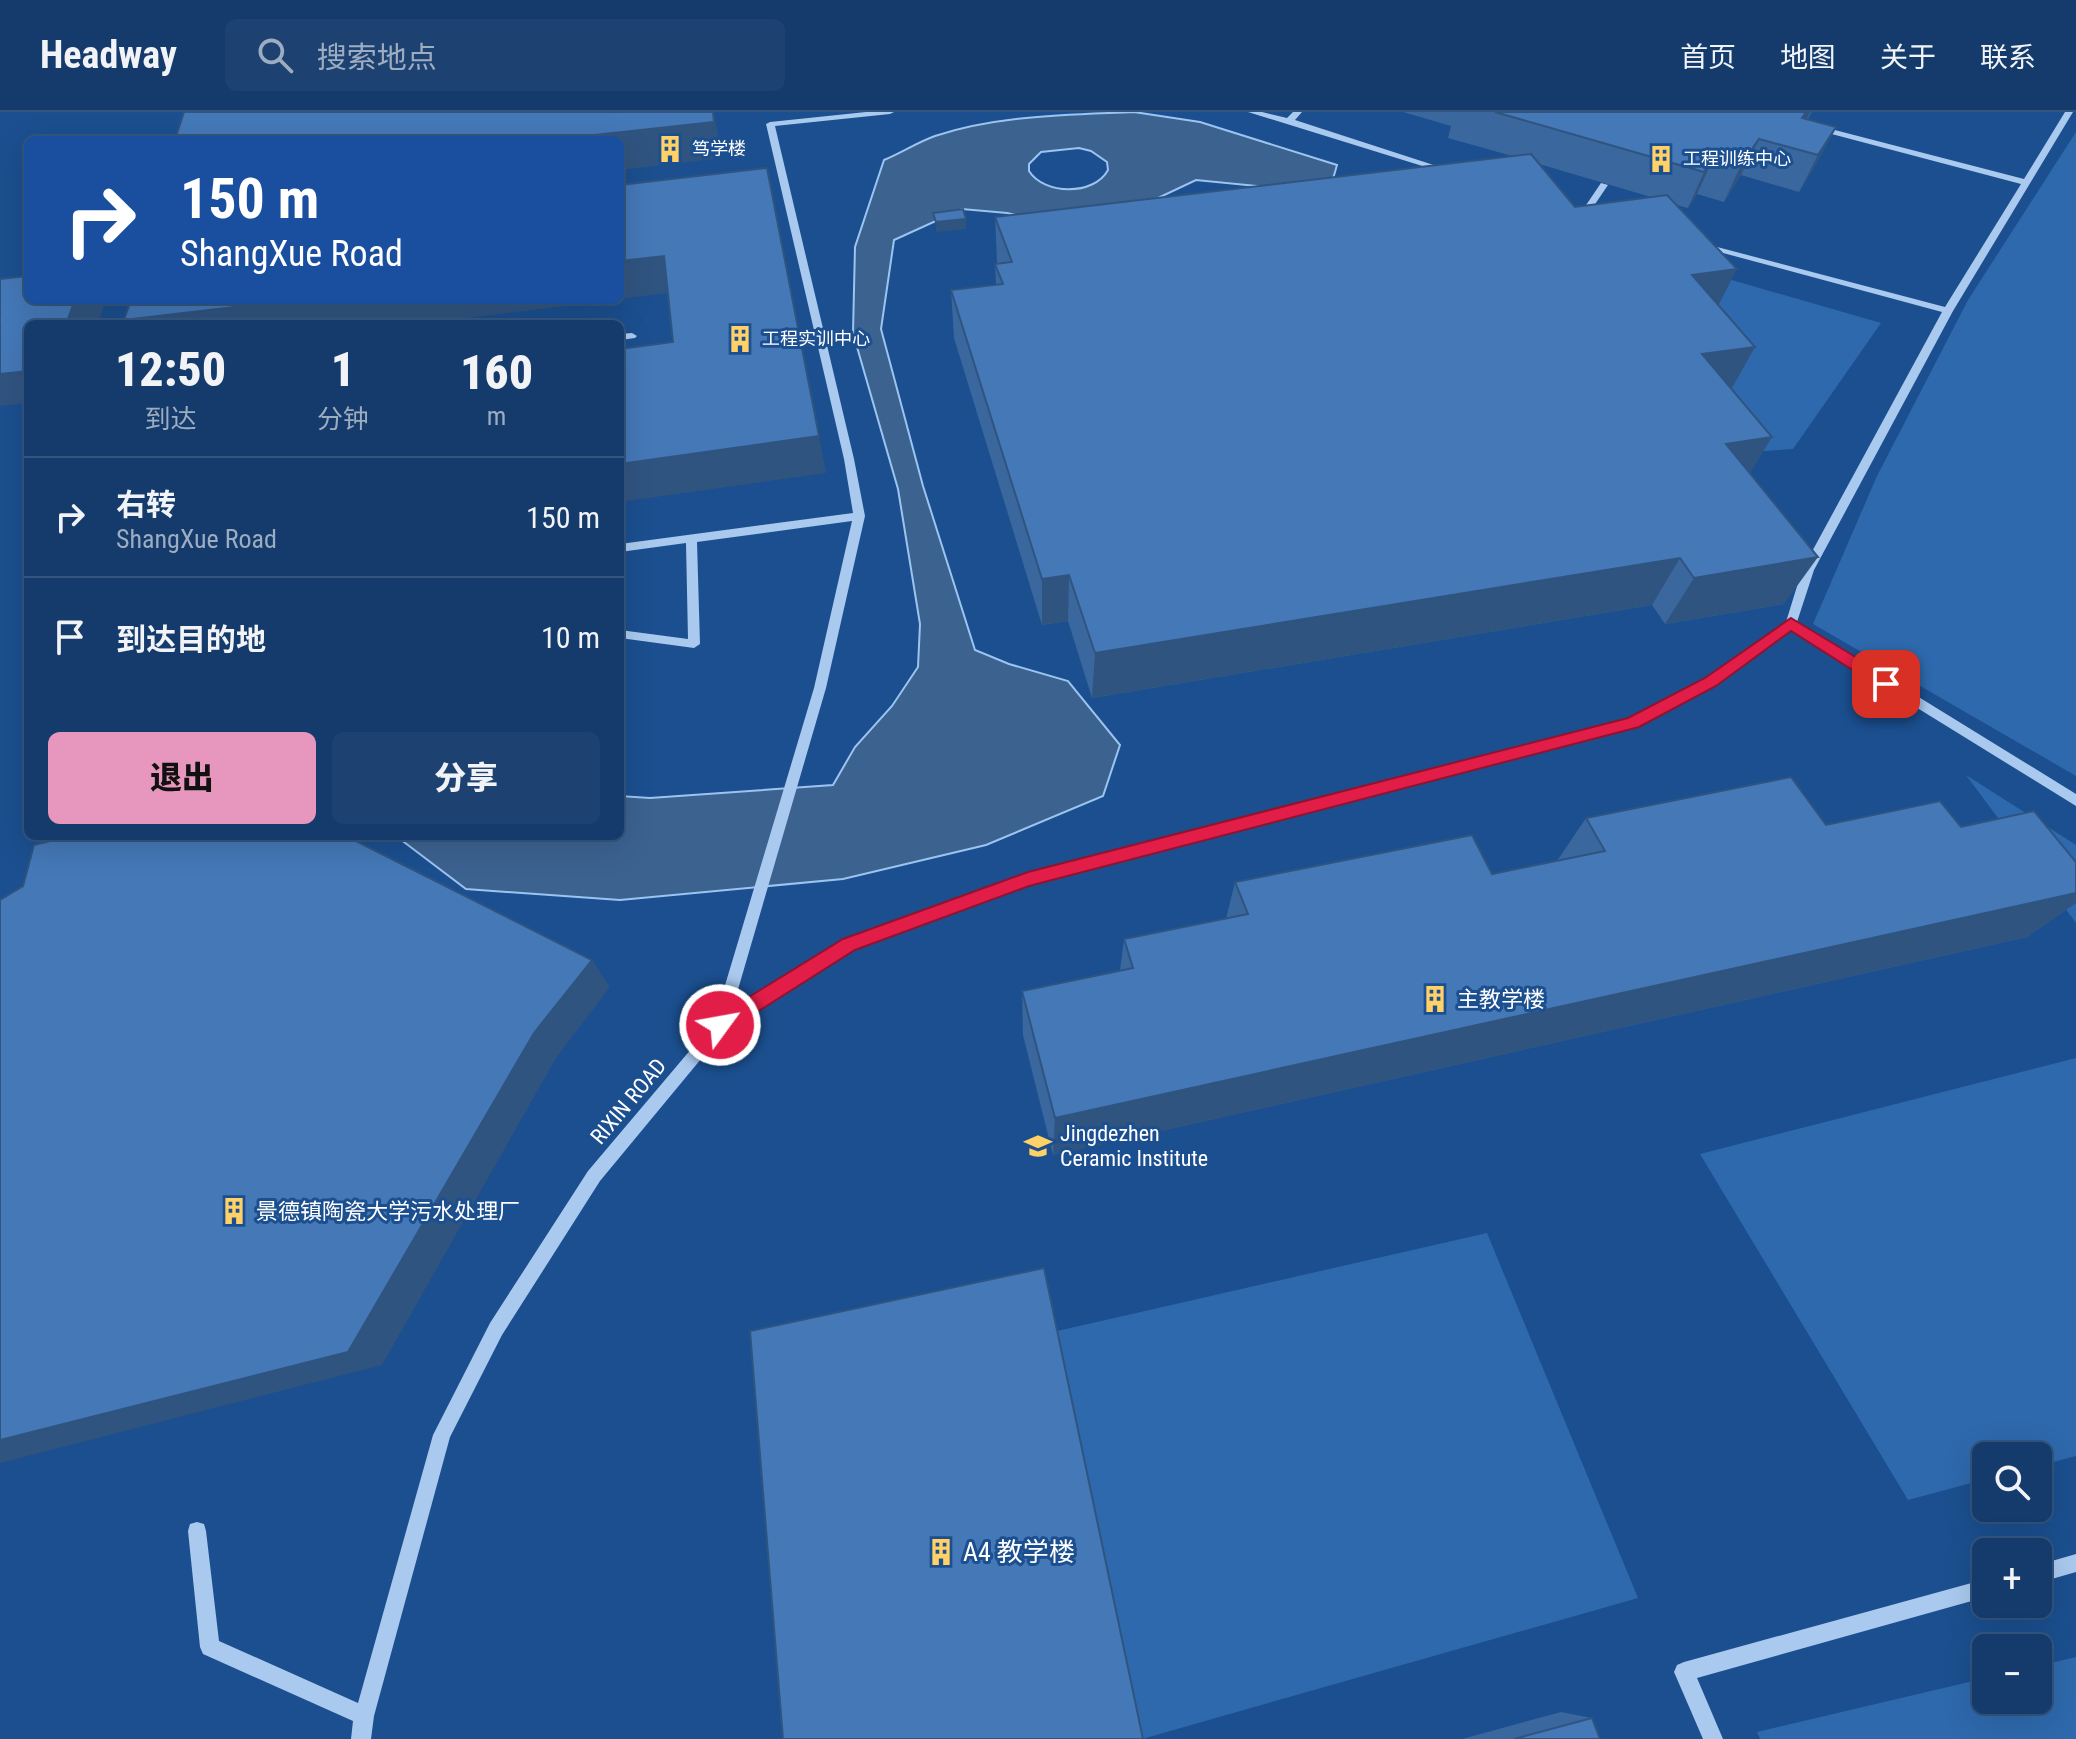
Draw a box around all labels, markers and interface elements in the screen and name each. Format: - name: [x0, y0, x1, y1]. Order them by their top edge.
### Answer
- search box: [225, 19, 785, 91]
- text: Headway: [40, 33, 177, 77]
- icon: search: [253, 33, 297, 77]
- text: 搜索地点: [317, 40, 437, 75]
- text: 首页: [1680, 41, 1736, 74]
- text: 地图: [1780, 41, 1836, 74]
- text: 关于: [1880, 41, 1936, 74]
- text: 联系: [1980, 41, 2036, 74]
- building icon: 笃学楼: [655, 134, 685, 164]
- place label: 笃学楼: [692, 138, 746, 159]
- building icon: 工程训练中心: [1646, 144, 1676, 174]
- place label: 工程训练中心: [1683, 148, 1791, 169]
- text: 150 m: [180, 166, 319, 232]
- icon: right: [48, 168, 152, 272]
- text: ShangXue Road: [180, 233, 403, 275]
- building icon: 工程实训中心: [725, 324, 755, 354]
- place label: 工程实训中心: [762, 328, 870, 349]
- text: 12:50: [115, 341, 226, 398]
- text: 1: [331, 341, 355, 398]
- text: 160: [460, 344, 533, 401]
- text: m: [487, 401, 506, 431]
- text: 到达: [144, 404, 196, 434]
- text: 分钟: [317, 404, 369, 434]
- text: 右转: [116, 487, 176, 522]
- icon: right: [48, 495, 92, 539]
- text: 150 m: [526, 500, 600, 535]
- text: ShangXue Road: [116, 524, 277, 554]
- icon: arrive: [48, 615, 92, 659]
- text: 10 m: [541, 620, 600, 655]
- text: 到达目的地: [116, 622, 266, 657]
- pin: [1852, 650, 1920, 718]
- icon: arrive: [1864, 662, 1908, 706]
- button: 退出: [48, 732, 316, 824]
- button: 分享: [332, 732, 600, 824]
- position arrow: [678, 983, 762, 1067]
- building icon: 主教学楼: [1420, 984, 1450, 1014]
- place label: 主教学楼: [1457, 987, 1545, 1012]
- street label: RIXIN ROAD: [586, 1054, 671, 1149]
- place label: Jingdezhen Ceramic Institute: [1060, 1121, 1208, 1171]
- school or university icon: Jingdezhen Ceramic Institute: [1023, 1131, 1053, 1161]
- building icon: 景德镇陶瓷大学污水处理厂: [219, 1196, 249, 1226]
- place label: 景德镇陶瓷大学污水处理厂: [256, 1199, 520, 1224]
- map controls: [1972, 1442, 2052, 1714]
- button: search: [1972, 1442, 2052, 1522]
- building icon: A4 教学楼: [926, 1537, 956, 1567]
- place label: A4 教学楼: [963, 1537, 1075, 1567]
- button: +: [1972, 1538, 2052, 1618]
- button: −: [1972, 1634, 2052, 1714]

